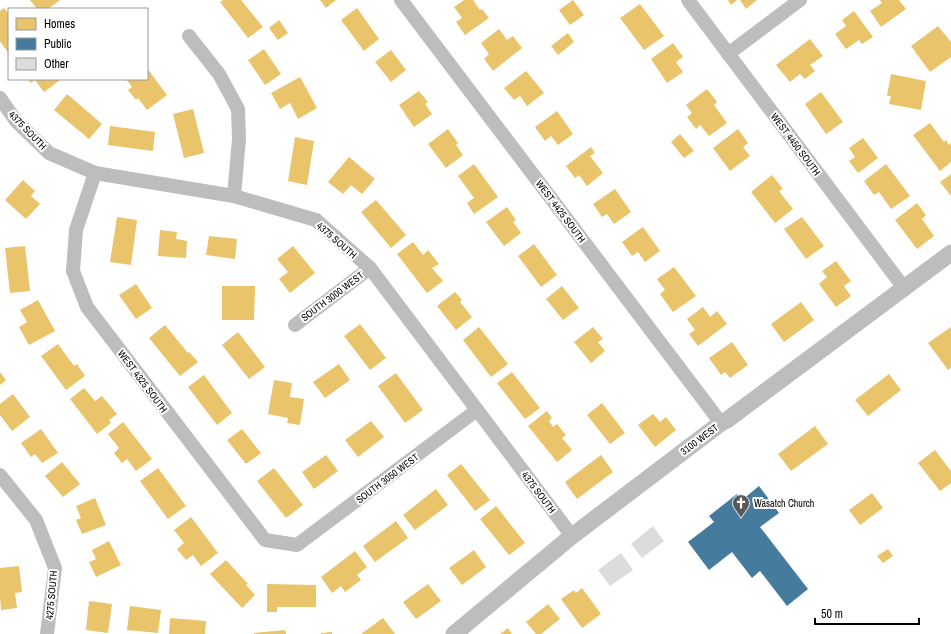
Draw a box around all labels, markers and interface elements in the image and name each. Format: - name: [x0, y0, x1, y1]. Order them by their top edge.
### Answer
- legend: [8, 8, 148, 80]
- text: Homes: [44, 16, 75, 32]
- text: Public: [44, 36, 71, 52]
- text: Other: [44, 56, 69, 72]
- street label: 4375 SOUTH: [6, 108, 49, 153]
- street label: WEST 4450 SOUTH: [768, 110, 823, 178]
- street label: WEST 4425 SOUTH: [533, 177, 588, 245]
- street label: 4375 SOUTH: [314, 219, 360, 261]
- street label: SOUTH 3000 WEST: [298, 269, 366, 324]
- street label: WEST 4325 SOUTH: [115, 347, 170, 415]
- street label: 3100 WEST: [678, 421, 721, 458]
- street label: SOUTH 3050 WEST: [353, 451, 421, 506]
- street label: 4375 SOUTH: [519, 469, 559, 516]
- church icon: Wasatch Church: [731, 493, 751, 518]
- place label: Wasatch Church: [754, 497, 814, 510]
- street label: 4275 SOUTH: [43, 570, 60, 620]
- scale bar: [815, 600, 919, 626]
- text: 50 m: [821, 606, 843, 622]

